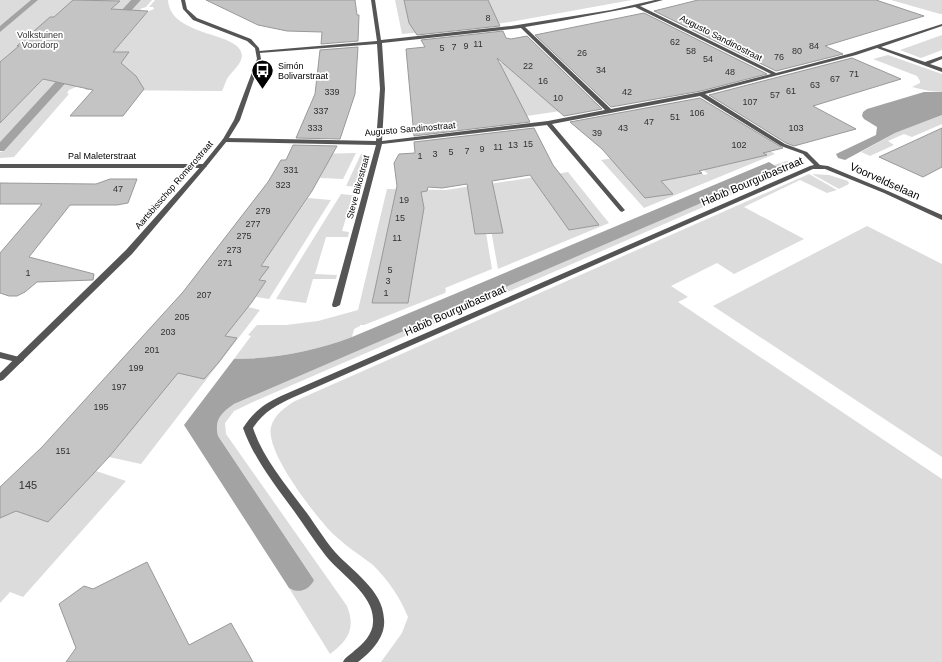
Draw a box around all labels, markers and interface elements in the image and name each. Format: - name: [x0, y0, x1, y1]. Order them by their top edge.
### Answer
- house number: 8: [485, 13, 491, 23]
- street label: Augusto Sandinostraat: [678, 13, 764, 63]
- park label: Volkstuinen Voordorp: [17, 30, 63, 50]
- house number: 62: [670, 37, 680, 47]
- house number: 11: [473, 39, 483, 49]
- house number: 9: [463, 41, 469, 51]
- house number: 84: [809, 41, 819, 51]
- house number: 7: [451, 42, 457, 52]
- house number: 5: [439, 43, 445, 53]
- house number: 58: [686, 46, 696, 56]
- house number: 80: [792, 46, 802, 56]
- house number: 26: [577, 48, 587, 58]
- house number: 76: [774, 52, 784, 62]
- house number: 54: [703, 54, 713, 64]
- bus stop icon: Simón Bolivarstraat: [249, 58, 275, 91]
- place label: Simón Bolivarstraat: [278, 61, 329, 81]
- house number: 22: [523, 61, 533, 71]
- house number: 34: [596, 65, 606, 75]
- house number: 48: [725, 67, 735, 77]
- house number: 71: [849, 69, 859, 79]
- house number: 67: [830, 74, 840, 84]
- house number: 16: [538, 76, 548, 86]
- house number: 63: [810, 80, 820, 90]
- house number: 61: [786, 86, 796, 96]
- house number: 339: [324, 87, 340, 97]
- house number: 42: [622, 87, 632, 97]
- house number: 57: [770, 90, 780, 100]
- house number: 10: [553, 93, 563, 103]
- house number: 107: [742, 97, 758, 107]
- house number: 337: [313, 106, 329, 116]
- house number: 106: [689, 108, 705, 118]
- house number: 51: [670, 112, 680, 122]
- house number: 47: [644, 117, 654, 127]
- street label: Augusto Sandinostraat: [364, 120, 456, 138]
- house number: 333: [307, 123, 323, 133]
- house number: 43: [618, 123, 628, 133]
- house number: 103: [788, 123, 804, 133]
- house number: 39: [592, 128, 602, 138]
- street label: Aartsbisschop Romerostraat: [133, 138, 215, 231]
- house number: 15: [523, 139, 533, 149]
- house number: 13: [508, 140, 518, 150]
- house number: 102: [731, 140, 747, 150]
- house number: 11: [493, 142, 503, 152]
- house number: 9: [479, 144, 485, 154]
- house number: 7: [464, 146, 470, 156]
- house number: 5: [448, 147, 454, 157]
- house number: 3: [432, 149, 438, 159]
- street label: Pal Maleterstraat: [68, 151, 137, 161]
- house number: 1: [417, 151, 423, 161]
- street label: Steve Bikostraat: [345, 154, 371, 220]
- street label: Habib Bourguibastraat: [699, 154, 805, 208]
- street label: Voorveldselaan: [848, 160, 922, 202]
- house number: 331: [283, 165, 299, 175]
- house number: 323: [275, 180, 291, 190]
- house number: 47: [113, 184, 123, 194]
- house number: 19: [399, 195, 409, 205]
- house number: 279: [255, 206, 271, 216]
- house number: 15: [395, 213, 405, 223]
- house number: 277: [245, 219, 261, 229]
- house number: 275: [236, 231, 252, 241]
- house number: 11: [392, 233, 402, 243]
- house number: 273: [226, 245, 242, 255]
- house number: 271: [217, 258, 233, 268]
- house number: 5: [387, 265, 393, 275]
- house number: 1: [25, 268, 31, 278]
- house number: 3: [385, 276, 391, 286]
- street label: Habib Bourguibastraat: [403, 282, 507, 338]
- house number: 1: [383, 288, 389, 298]
- house number: 207: [196, 290, 212, 300]
- house number: 205: [174, 312, 190, 322]
- house number: 203: [160, 327, 176, 337]
- house number: 201: [144, 345, 160, 355]
- house number: 199: [128, 363, 144, 373]
- house number: 197: [111, 382, 127, 392]
- house number: 195: [93, 402, 109, 412]
- house number: 151: [55, 446, 71, 456]
- house number: 145: [19, 479, 37, 491]

